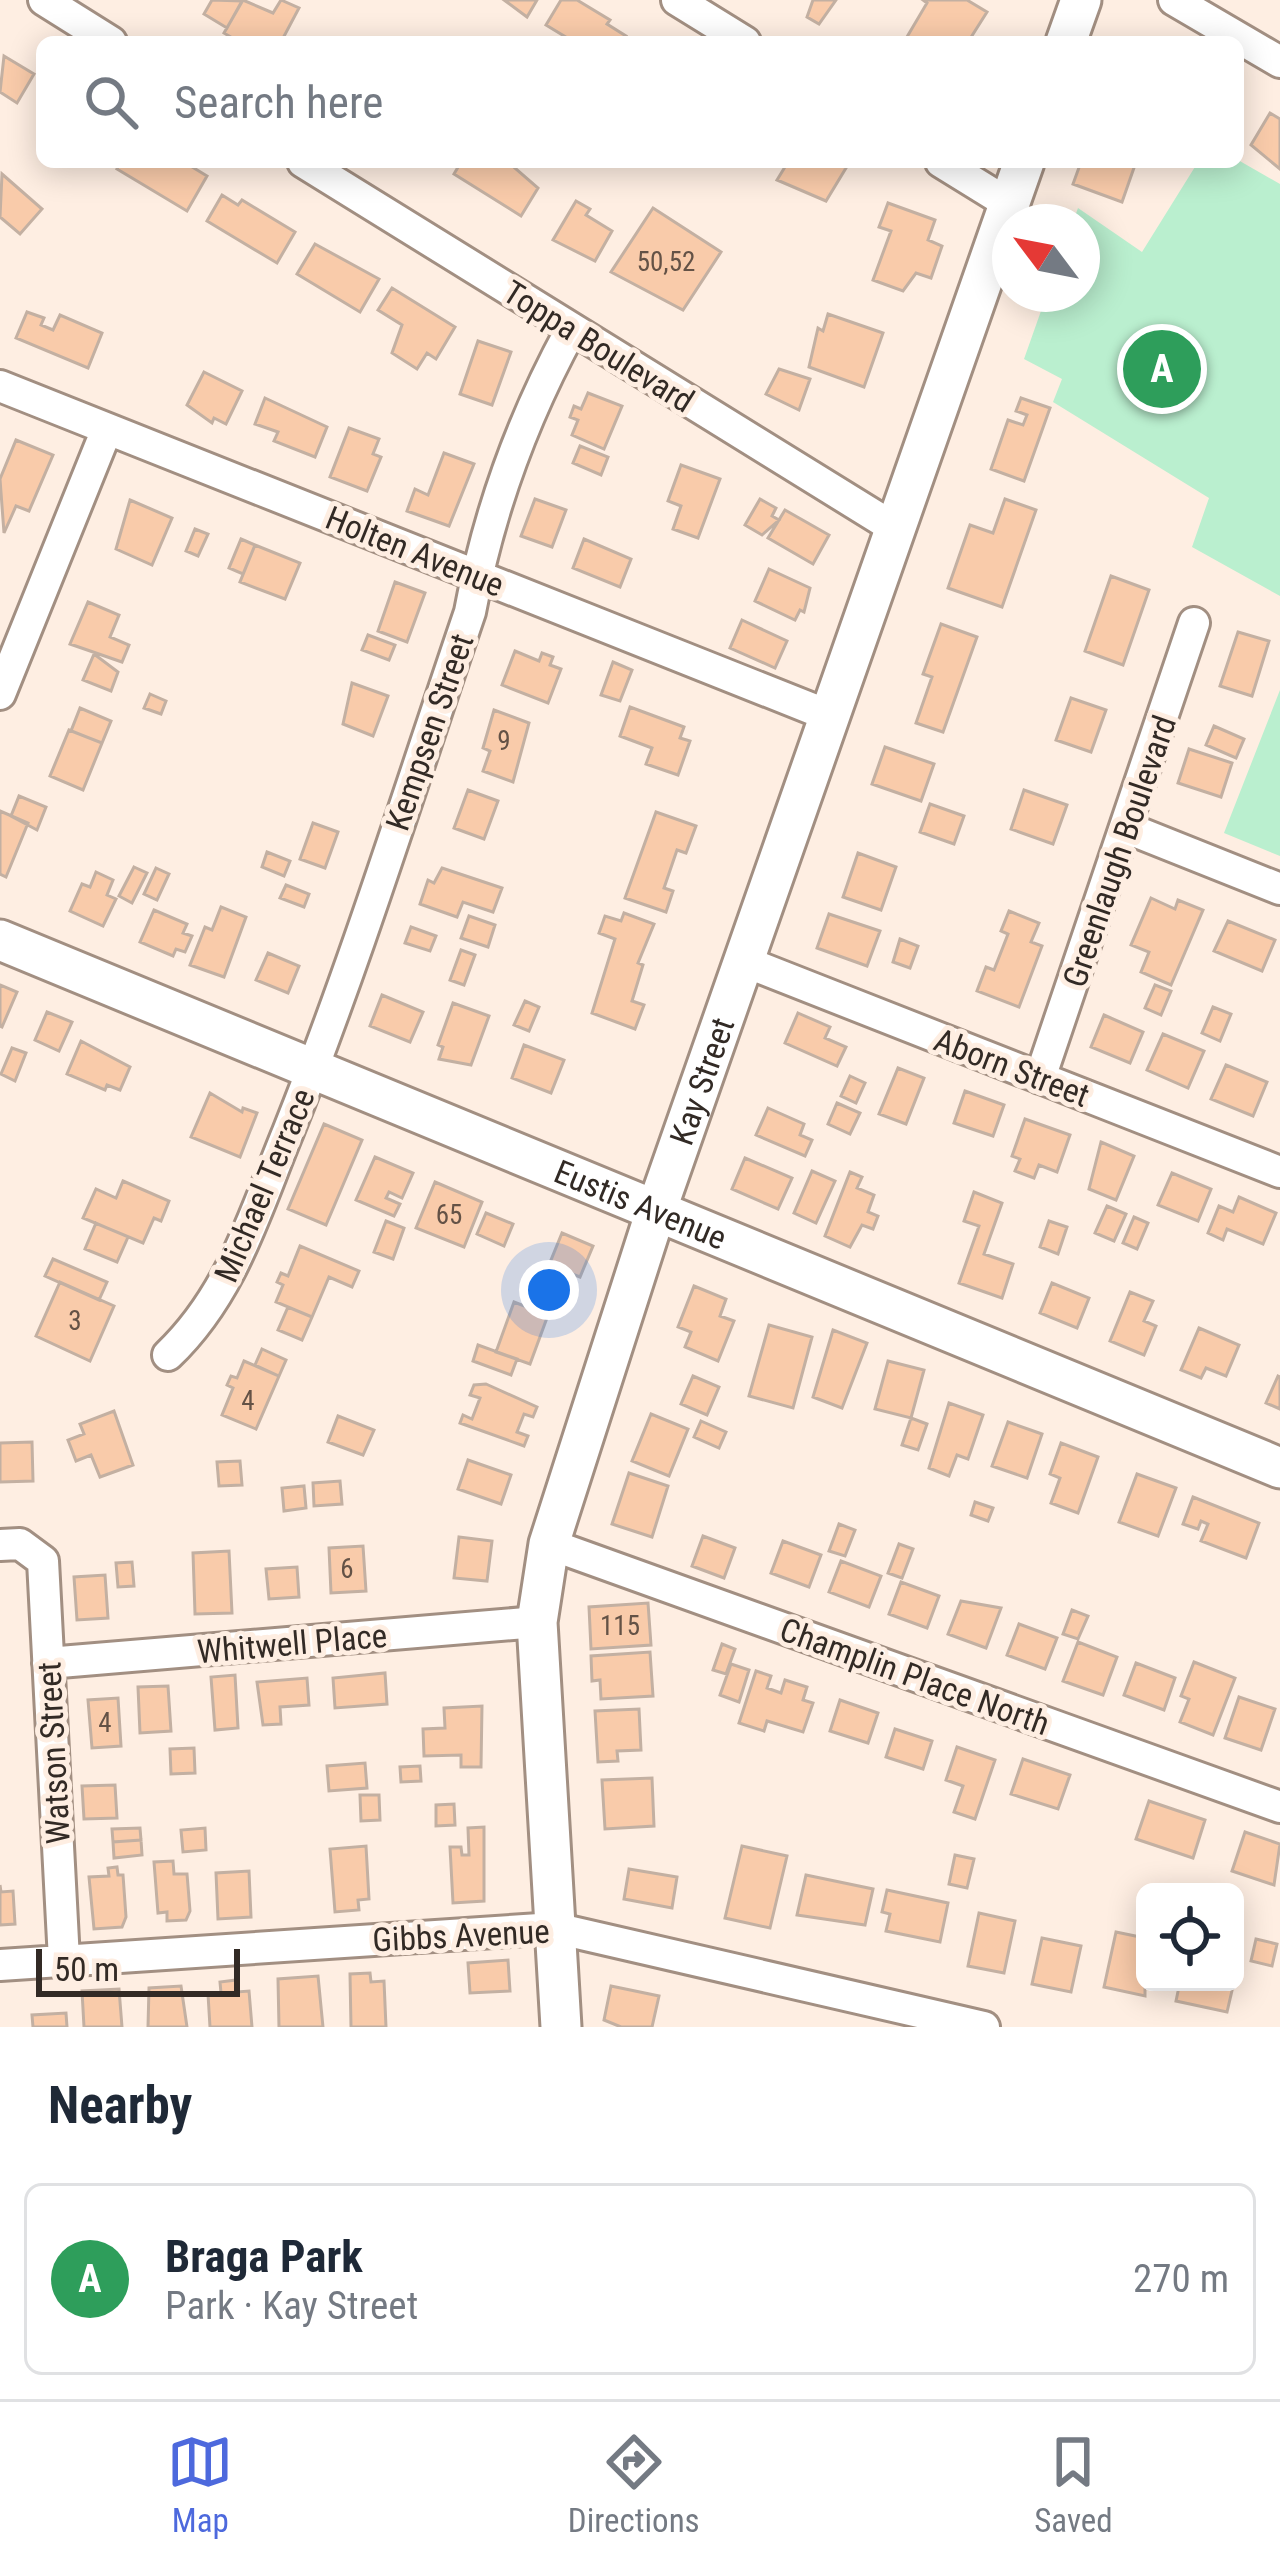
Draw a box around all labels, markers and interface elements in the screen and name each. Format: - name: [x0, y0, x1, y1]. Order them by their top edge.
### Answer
- search box: [36, 36, 1244, 168]
- icon: search: [78, 69, 144, 135]
- text: Search here: [174, 76, 383, 129]
- north arrow: [992, 204, 1100, 312]
- house number: 50,52: [637, 246, 695, 278]
- street label: Toppa Boulevard: [496, 272, 701, 421]
- pin: A: [1123, 324, 1201, 414]
- street label: Holten Avenue: [320, 498, 509, 605]
- street label: Kempsen Street: [378, 629, 481, 836]
- street label: Greenlaugh Boulevard: [1055, 710, 1184, 992]
- house number: 9: [497, 725, 511, 757]
- street label: Kay Street: [662, 1012, 742, 1150]
- street label: Aborn Street: [929, 1020, 1095, 1115]
- street label: Michael Terrace: [206, 1083, 323, 1288]
- street label: Eustis Avenue: [549, 1152, 732, 1257]
- house number: 65: [436, 1199, 462, 1231]
- your location: [519, 1260, 579, 1320]
- house number: 3: [68, 1305, 82, 1337]
- house number: 4: [241, 1385, 255, 1417]
- house number: 6: [340, 1553, 354, 1585]
- house number: 115: [600, 1610, 640, 1642]
- street label: Champlin Place North: [775, 1610, 1055, 1743]
- street label: Whitwell Place: [195, 1616, 389, 1671]
- street label: Watson Street: [29, 1661, 78, 1845]
- house number: 4: [98, 1707, 112, 1739]
- map controls: [1136, 1883, 1244, 1991]
- button: locate: [1136, 1883, 1244, 1991]
- street label: Gibbs Avenue: [372, 1911, 551, 1960]
- scale bar: [36, 1943, 240, 1996]
- text: 50 m: [54, 1950, 119, 1989]
- text: Nearby: [48, 2076, 192, 2135]
- text: Braga Park: [165, 2230, 363, 2283]
- text: A: [78, 2256, 102, 2302]
- text: 270 m: [1133, 2256, 1229, 2302]
- text: Park · Kay Street: [165, 2283, 418, 2329]
- tab: Map: [167, 2429, 233, 2540]
- tab: Directions: [568, 2429, 700, 2540]
- tab: Saved: [1034, 2429, 1113, 2540]

